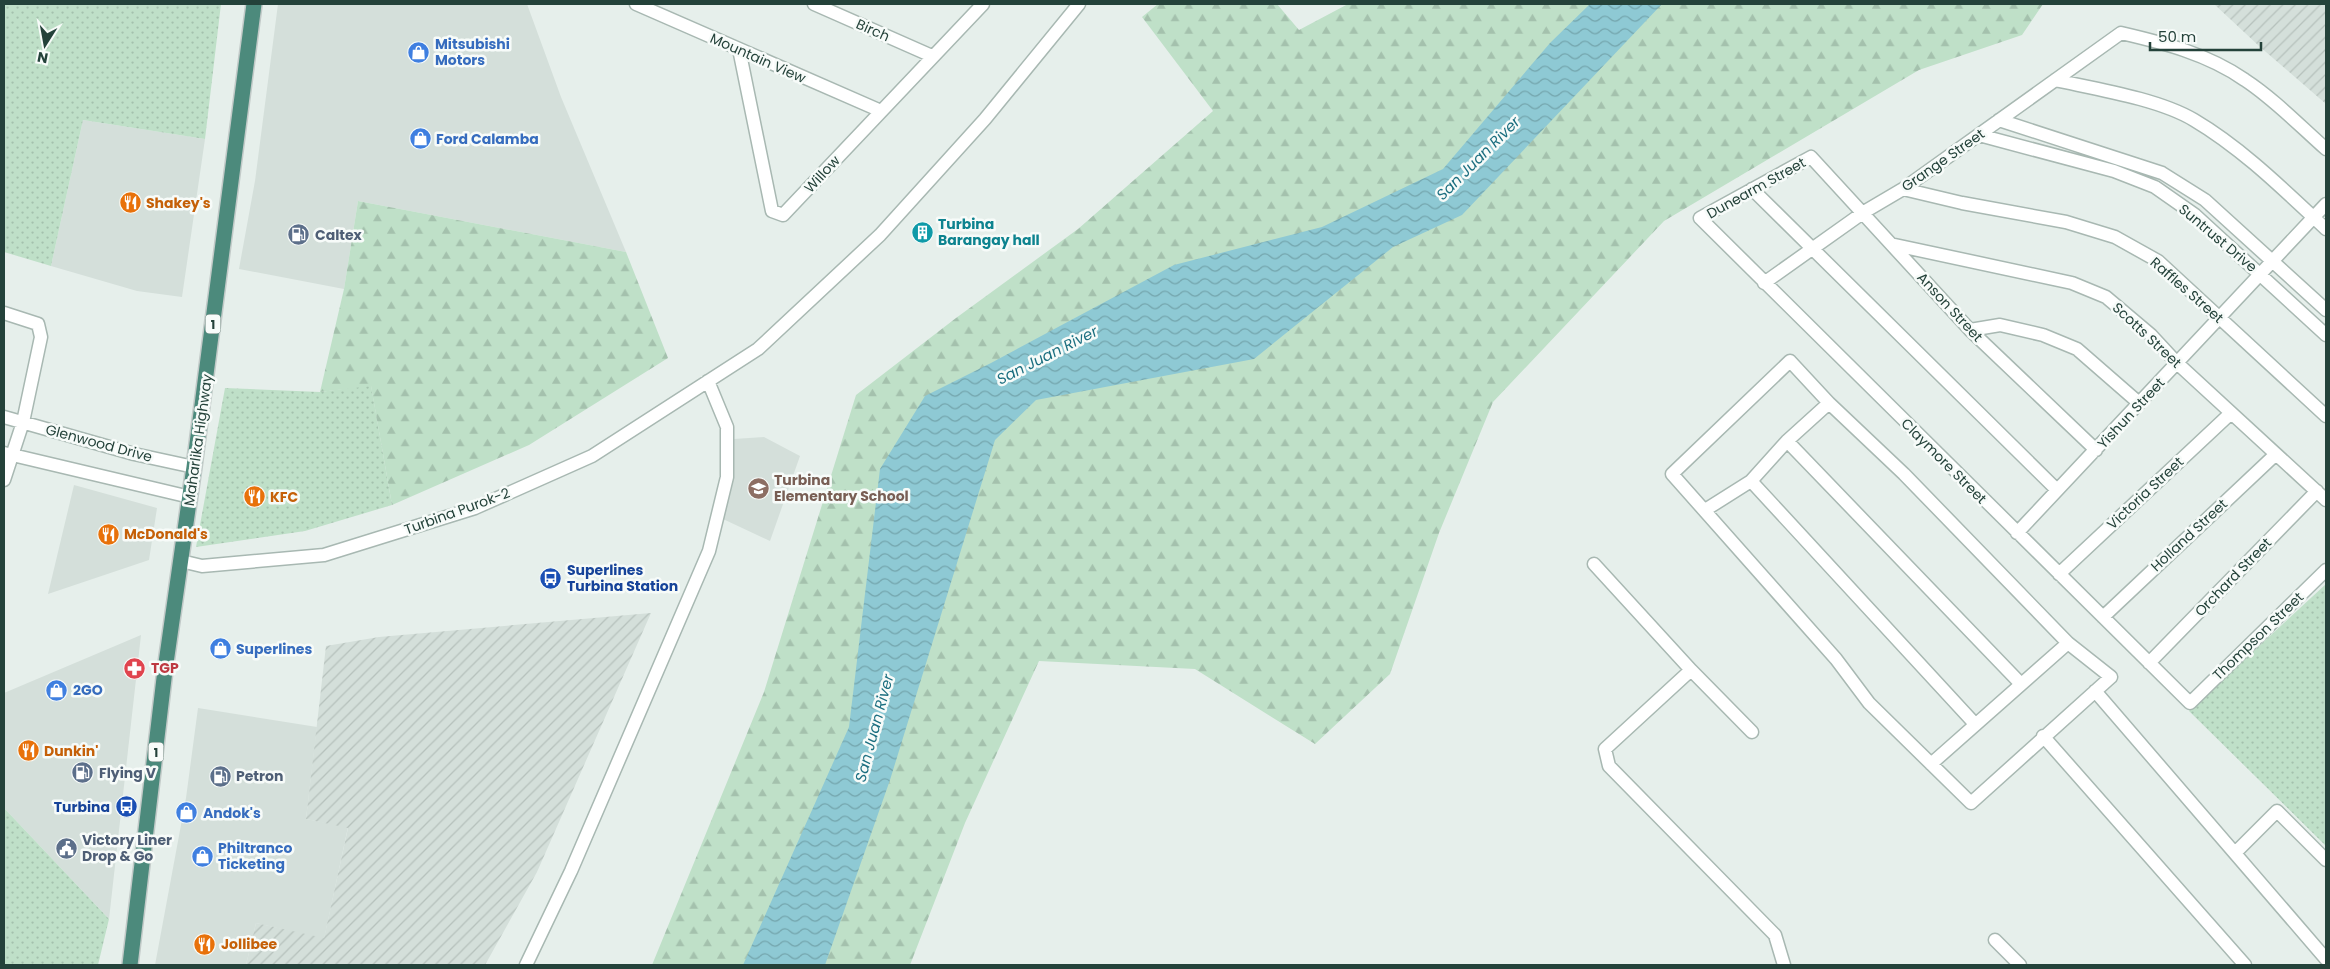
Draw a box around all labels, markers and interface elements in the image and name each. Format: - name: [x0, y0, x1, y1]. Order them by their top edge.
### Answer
- street label: Birch: [853, 14, 893, 46]
- north arrow: [20, 20, 70, 70]
- scale bar: [2150, 20, 2261, 52]
- text: 50 m: [2158, 26, 2196, 47]
- street label: Mountain View: [707, 28, 809, 88]
- place label: Mitsubishi Motors: [435, 34, 510, 70]
- shop icon: Mitsubishi Motors: [407, 40, 431, 64]
- text: N: [35, 47, 50, 69]
- water label: San Juan River: [1431, 111, 1525, 205]
- street label: Grange Street: [1897, 124, 1989, 196]
- shop icon: Ford Calamba: [408, 127, 432, 151]
- place label: Ford Calamba: [436, 129, 539, 149]
- street label: Willow: [800, 151, 845, 197]
- street label: Dunearm Street: [1703, 153, 1809, 223]
- restaurant icon: Shakey's: [118, 191, 142, 215]
- place label: Shakey's: [146, 193, 211, 213]
- street label: Suntrust Drive: [2175, 199, 2262, 277]
- place label: Turbina Barangay hall: [938, 214, 1040, 250]
- building icon: Turbina Barangay hall: [910, 220, 934, 244]
- fuel station icon: Caltex: [287, 223, 311, 247]
- place label: Caltex: [315, 225, 363, 245]
- street label: Raffles Street: [2146, 252, 2228, 328]
- street label: Anson Street: [1913, 268, 1987, 346]
- street label: Scotts Street: [2108, 298, 2186, 372]
- road number: 1: [206, 314, 220, 334]
- water label: San Juan River: [993, 320, 1101, 390]
- street label: Maharlika Highway: [179, 373, 217, 507]
- street label: Yishun Street: [2093, 373, 2169, 453]
- street label: Claymore Street: [1897, 414, 1991, 508]
- street label: Glenwood Drive: [43, 419, 155, 467]
- street label: Victoria Street: [2102, 452, 2188, 534]
- place label: Turbina Elementary School: [774, 470, 909, 506]
- school or university icon: Turbina Elementary School: [746, 476, 770, 500]
- street label: Turbina Purok-2: [401, 483, 513, 539]
- restaurant icon: KFC: [242, 485, 266, 509]
- place label: KFC: [270, 487, 298, 507]
- street label: Holland Street: [2146, 494, 2232, 576]
- restaurant icon: McDonald's: [96, 522, 120, 546]
- place label: McDonald's: [124, 524, 208, 544]
- street label: Orchard Street: [2190, 533, 2276, 621]
- place label: Superlines Turbina Station: [567, 560, 678, 596]
- bus stop icon: Superlines Turbina Station: [539, 566, 563, 590]
- street label: Thompson Street: [2208, 587, 2308, 685]
- shop icon: Superlines: [208, 637, 232, 661]
- place label: Superlines: [236, 639, 312, 659]
- pharmacy icon: TGP: [123, 656, 147, 680]
- place label: TGP: [151, 658, 179, 678]
- water label: San Juan River: [850, 671, 899, 784]
- shop icon: 2GO: [45, 678, 69, 702]
- place label: 2GO: [73, 680, 103, 700]
- restaurant icon: Dunkin': [16, 739, 40, 763]
- place label: Dunkin': [44, 741, 98, 761]
- road number: 1: [148, 742, 164, 762]
- fuel station icon: Flying V: [71, 761, 95, 785]
- place label: Flying V: [99, 763, 157, 783]
- fuel station icon: Petron: [208, 764, 232, 788]
- place label: Petron: [236, 766, 283, 786]
- bus stop icon: Turbina: [114, 795, 138, 819]
- place label: Turbina: [54, 797, 110, 817]
- shop icon: Andok's: [175, 801, 199, 825]
- place label: Andok's: [203, 803, 261, 823]
- place label: Victory Liner Drop & Go: [82, 830, 172, 866]
- public building icon: Victory Liner Drop & Go: [54, 836, 78, 860]
- place label: Philtranco Ticketing: [218, 838, 293, 874]
- shop icon: Philtranco Ticketing: [190, 844, 214, 868]
- restaurant icon: Jollibee: [193, 932, 217, 956]
- place label: Jollibee: [221, 934, 278, 954]

